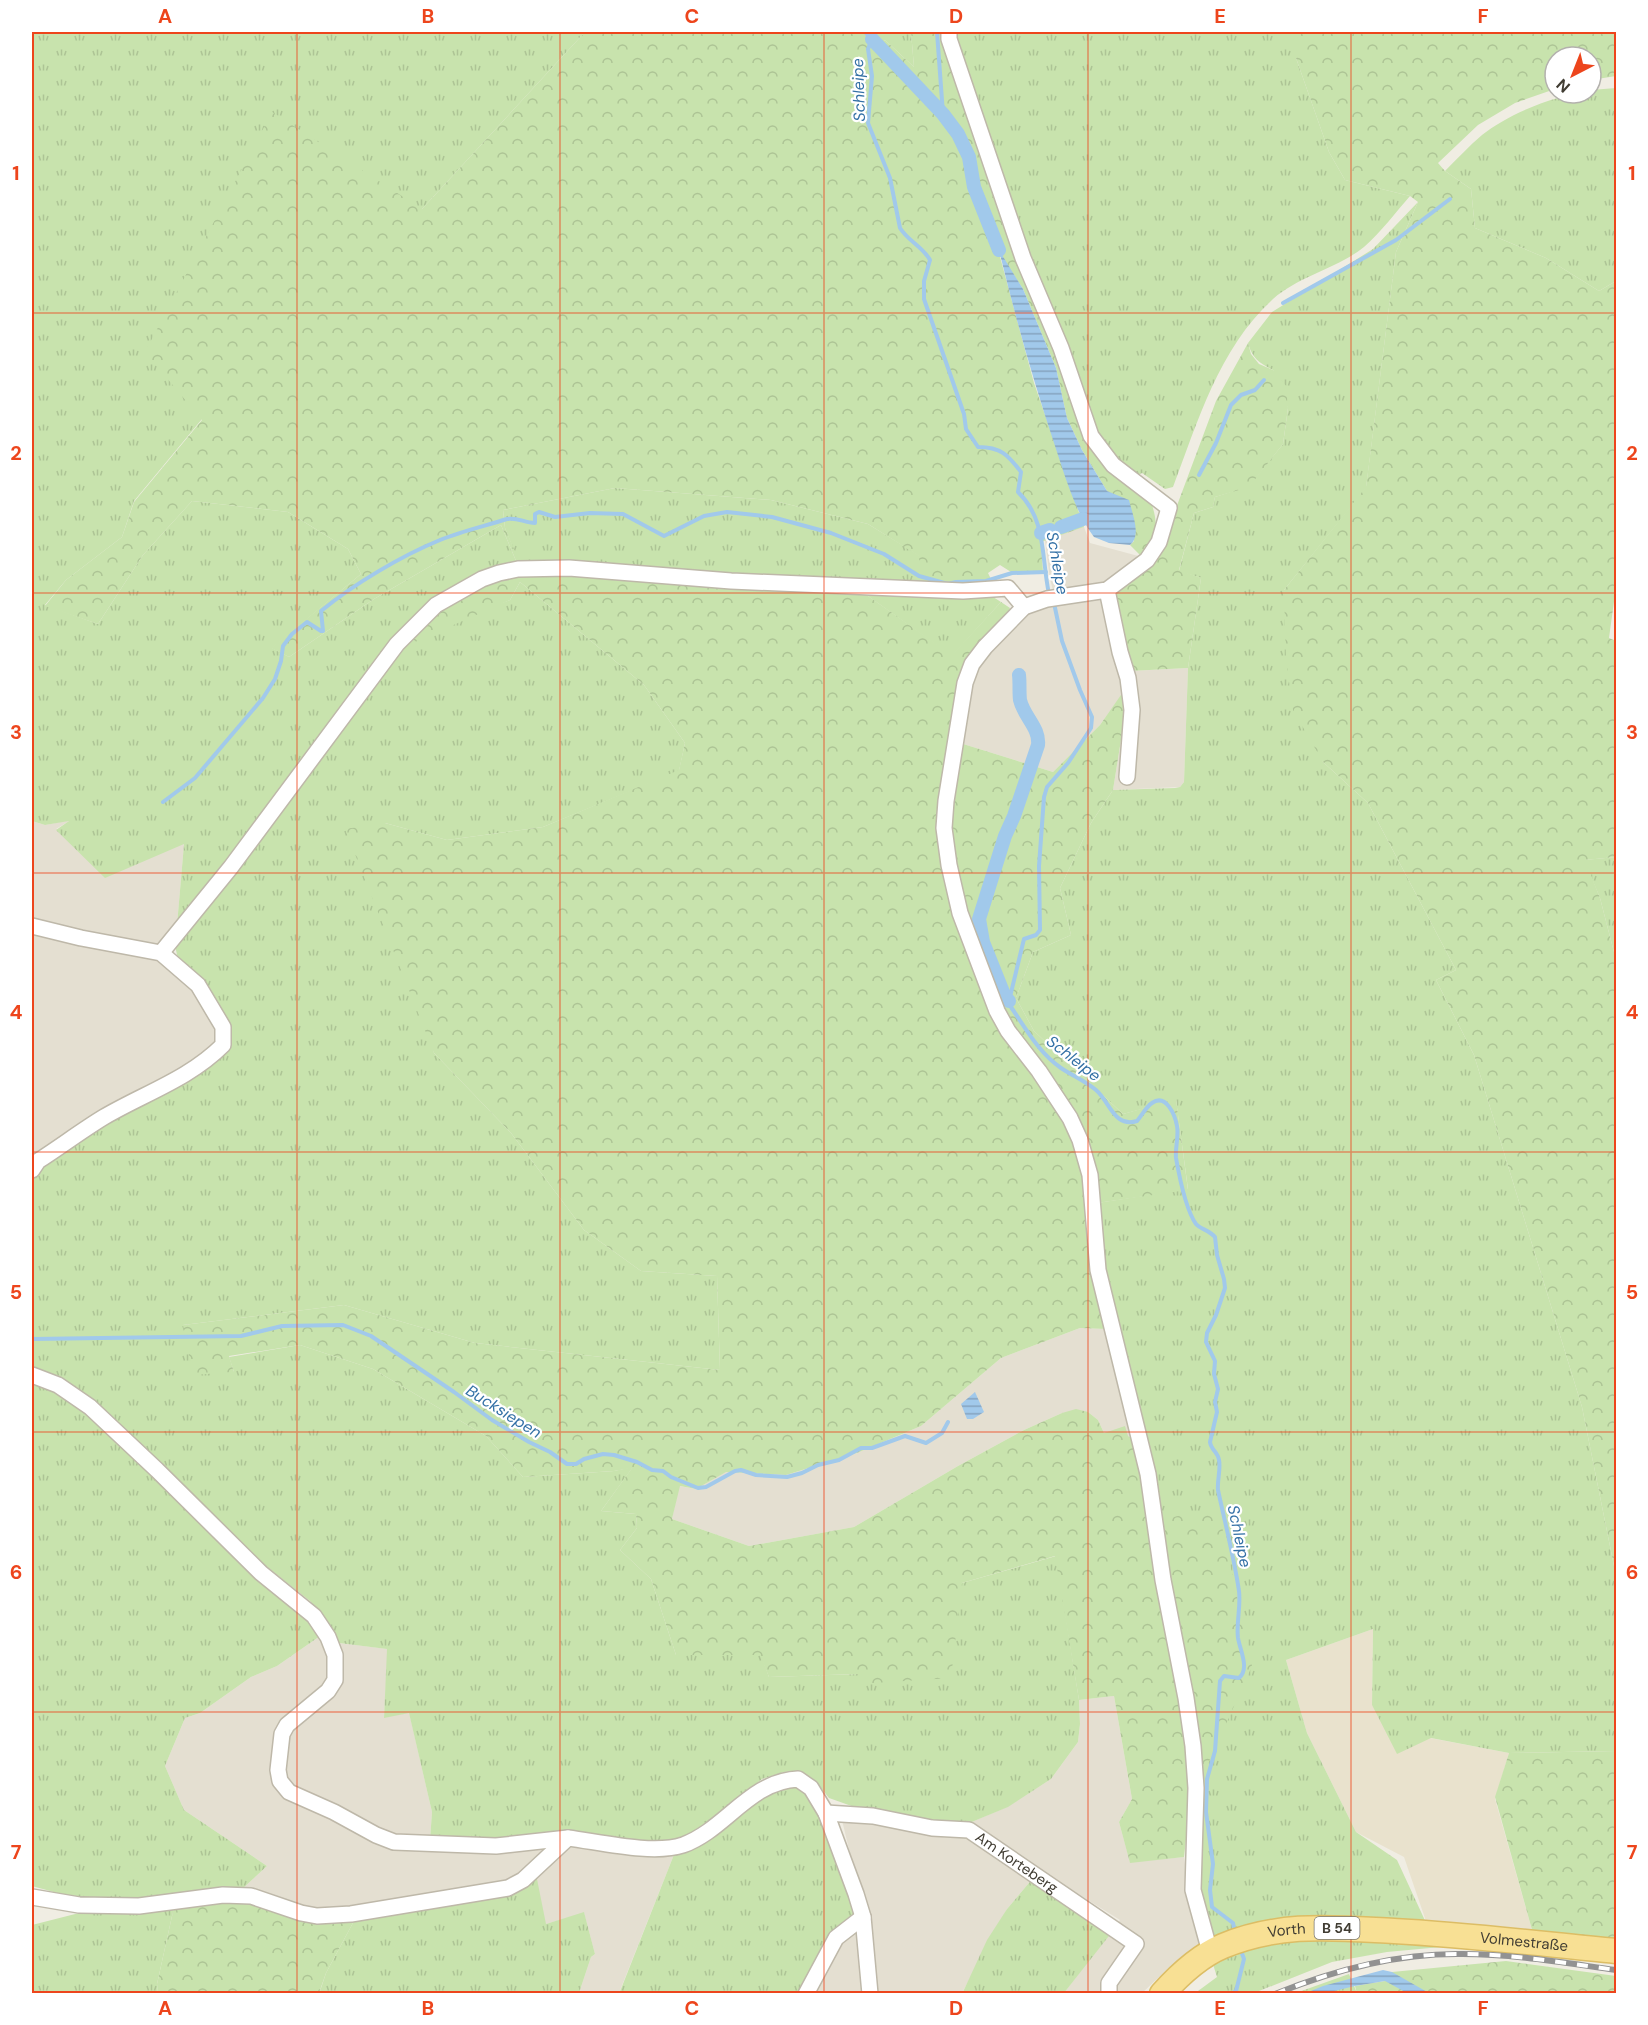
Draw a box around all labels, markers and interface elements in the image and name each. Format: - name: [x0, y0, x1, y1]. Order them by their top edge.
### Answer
- text: A: [158, 3, 172, 29]
- text: B: [422, 3, 434, 29]
- text: C: [685, 3, 699, 29]
- text: D: [949, 3, 963, 29]
- text: E: [1214, 3, 1226, 29]
- text: F: [1477, 3, 1489, 29]
- north arrow: [1543, 45, 1603, 105]
- water label: Schleipe: [847, 58, 870, 122]
- text: N: [1552, 74, 1575, 97]
- text: 1: [12, 160, 20, 186]
- text: 1: [1628, 160, 1636, 186]
- text: 2: [10, 440, 22, 466]
- text: 2: [1626, 440, 1638, 466]
- water label: Schleipe: [1042, 530, 1073, 596]
- text: 3: [10, 719, 22, 745]
- text: 3: [1626, 719, 1638, 745]
- text: 4: [10, 999, 23, 1025]
- text: 4: [1626, 999, 1639, 1025]
- water label: Schleipe: [1042, 1031, 1105, 1086]
- text: 5: [10, 1279, 22, 1305]
- text: 5: [1626, 1279, 1638, 1305]
- water label: Bucksiepen: [462, 1380, 545, 1443]
- water label: Schleipe: [1223, 1503, 1256, 1569]
- text: 6: [10, 1559, 22, 1585]
- text: 6: [1626, 1559, 1638, 1585]
- street label: Am Korteberg: [971, 1827, 1062, 1898]
- text: 7: [11, 1839, 22, 1865]
- text: 7: [1627, 1839, 1638, 1865]
- road number: B 54: [1314, 1917, 1360, 1939]
- street label: Vorth: [1266, 1918, 1306, 1943]
- street label: Volmestraße: [1479, 1928, 1569, 1956]
- text: A: [158, 1995, 172, 2021]
- text: B: [422, 1995, 434, 2021]
- text: C: [685, 1995, 699, 2021]
- text: D: [949, 1995, 963, 2021]
- text: E: [1214, 1995, 1226, 2021]
- text: F: [1477, 1995, 1489, 2021]

